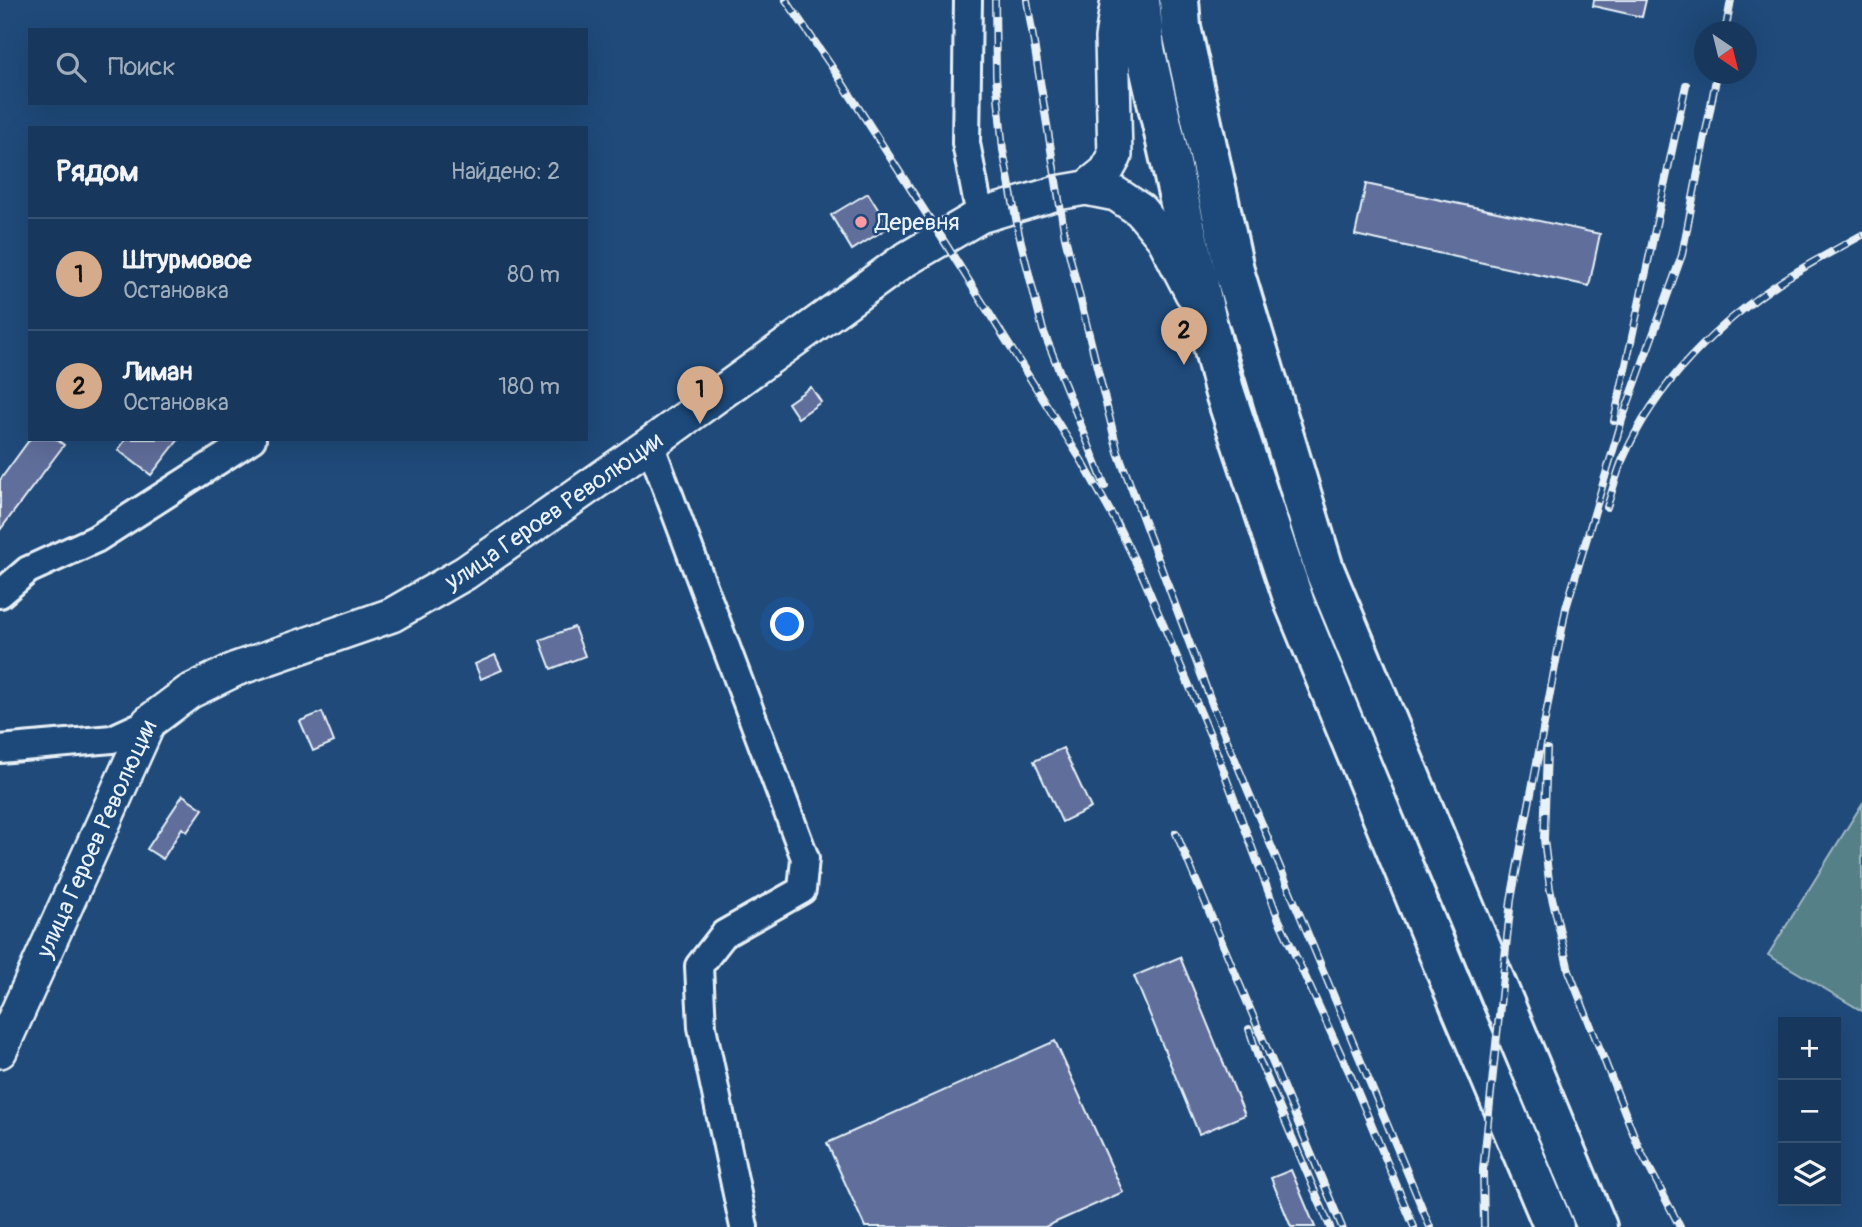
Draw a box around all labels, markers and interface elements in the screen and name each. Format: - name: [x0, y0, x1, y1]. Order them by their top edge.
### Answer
- north arrow: [1694, 21, 1757, 84]
- search box: [28, 28, 588, 105]
- icon: search: [52, 48, 90, 86]
- text: Поиск: [108, 51, 176, 83]
- text: Рядом: [56, 153, 139, 190]
- text: Найдено: 2: [451, 157, 560, 186]
- place label: Деревня: [874, 208, 959, 237]
- marker: Деревня: [853, 214, 869, 230]
- text: Штурмовое: [123, 244, 251, 276]
- text: 1: [75, 260, 84, 289]
- text: 80 m: [507, 260, 560, 289]
- text: Остановка: [123, 276, 229, 305]
- pin: 2: [1161, 307, 1207, 365]
- text: Лиман: [123, 356, 192, 388]
- pin: 1: [677, 366, 723, 424]
- text: 2: [73, 372, 85, 401]
- text: 180 m: [498, 372, 560, 401]
- text: Остановка: [123, 388, 229, 417]
- street label: улица Героев Революции: [439, 425, 668, 596]
- your location: [770, 607, 804, 641]
- street label: улица Героев Революции: [29, 715, 163, 963]
- map controls: [1778, 1017, 1841, 1206]
- button: +: [1778, 1017, 1841, 1080]
- button: −: [1778, 1080, 1841, 1143]
- button: layers: [1778, 1143, 1841, 1206]

